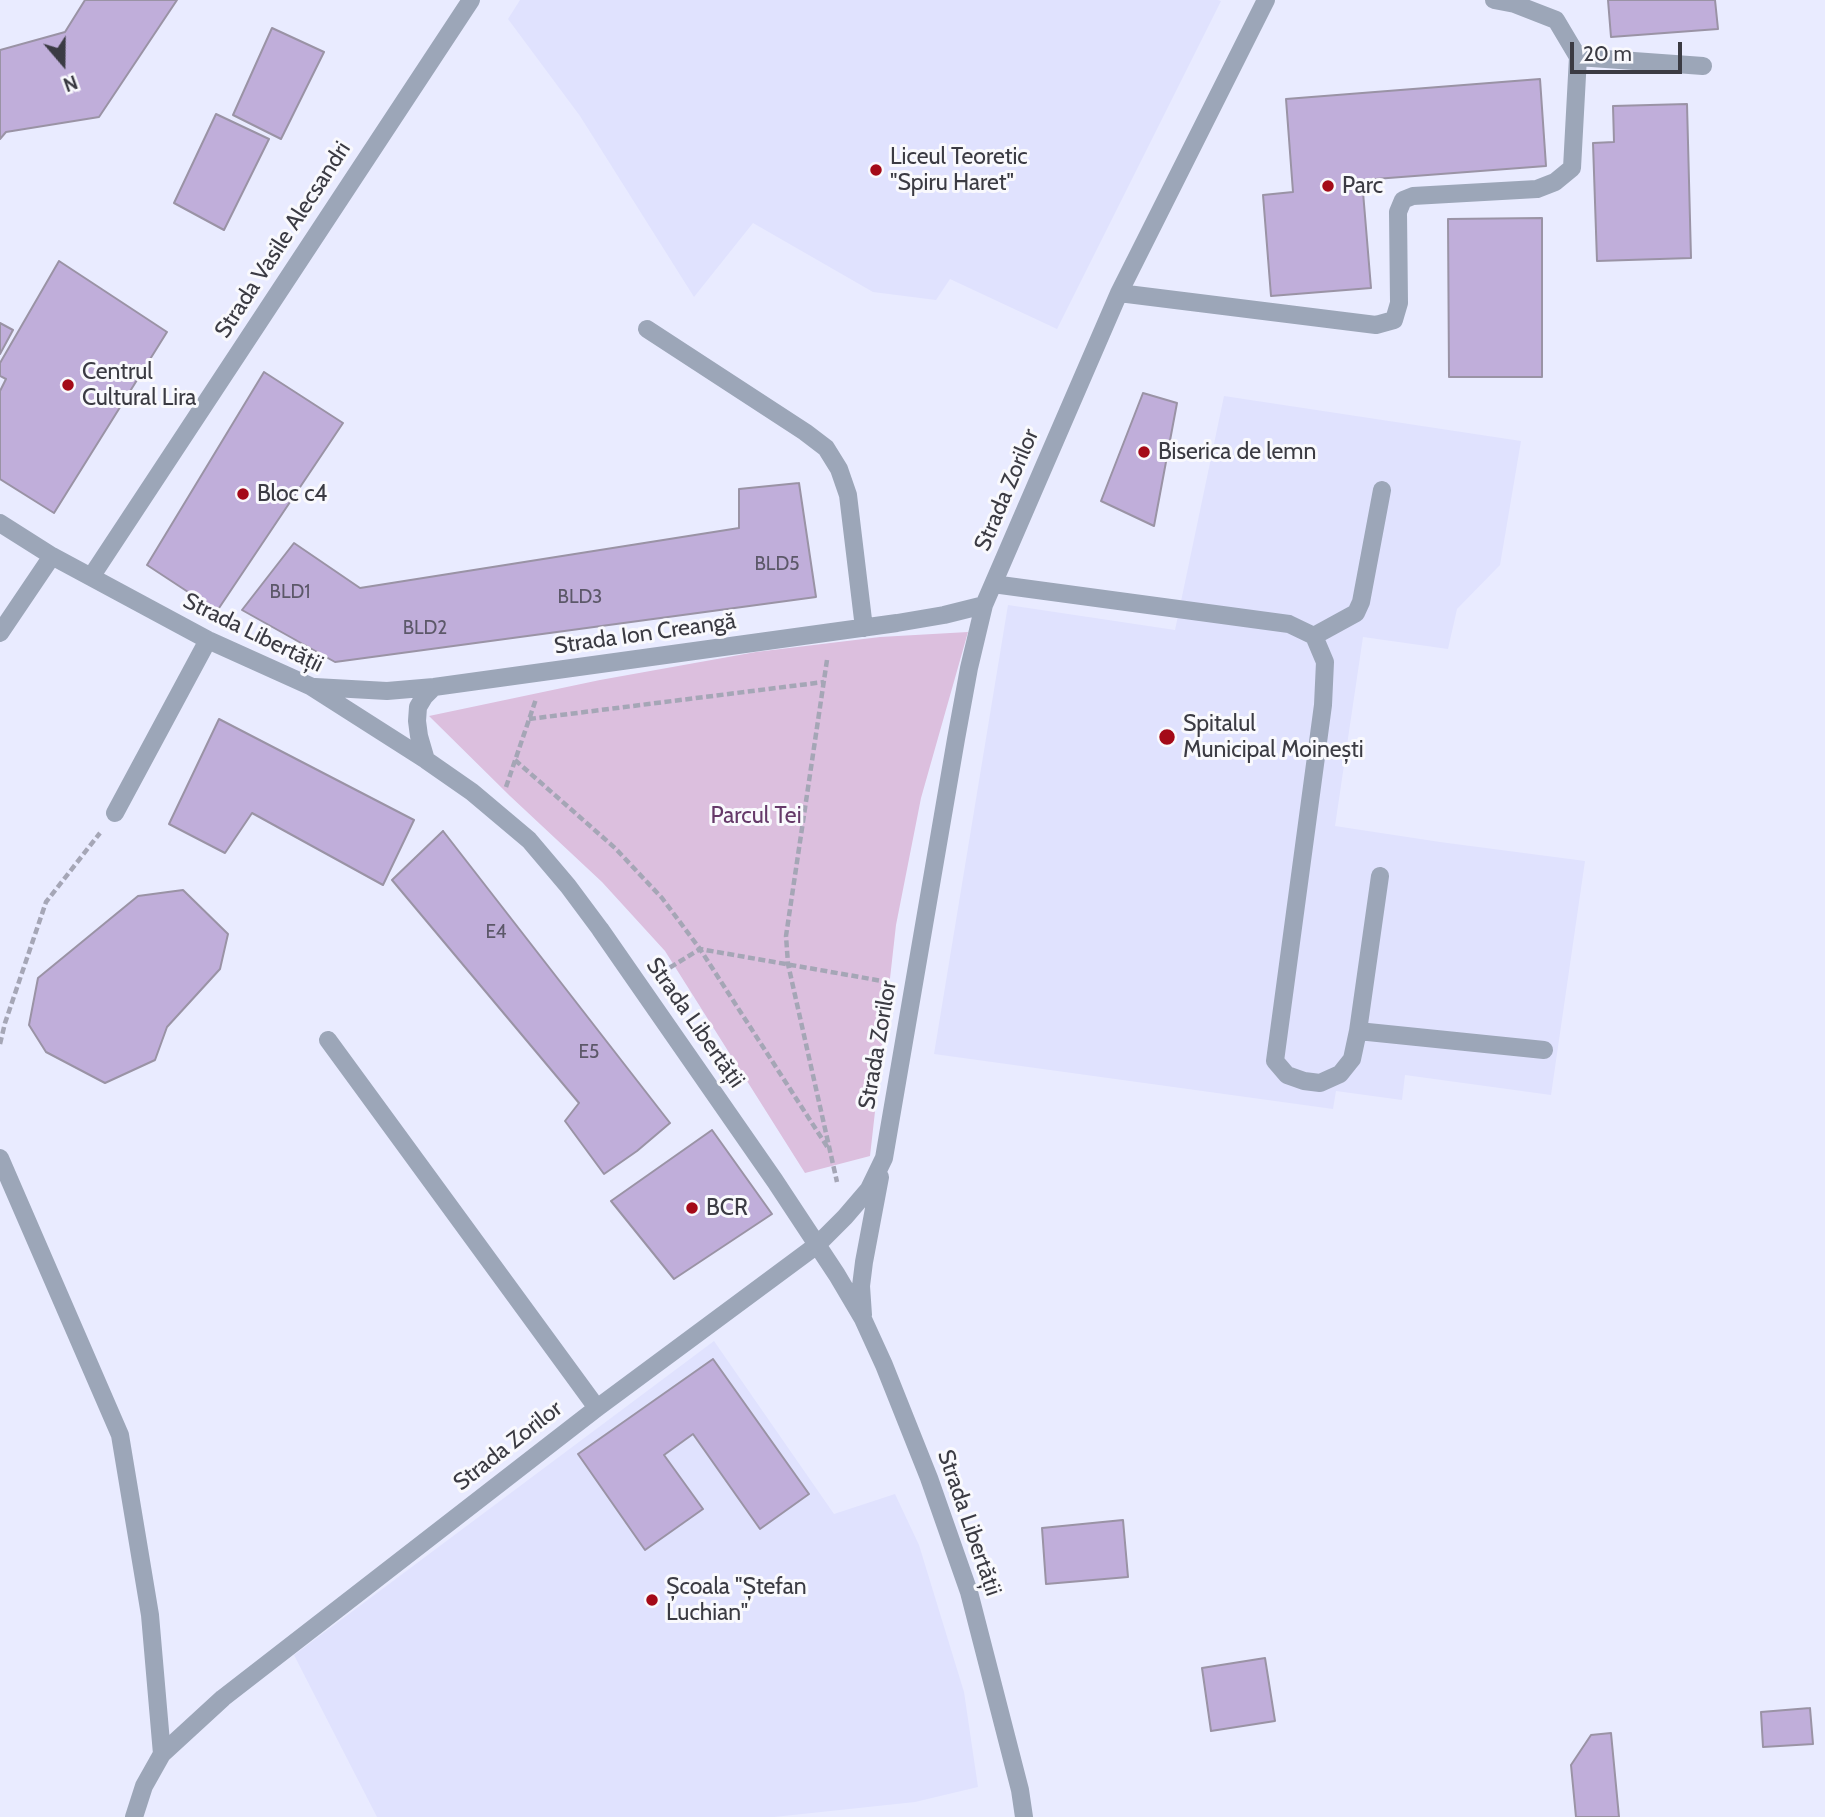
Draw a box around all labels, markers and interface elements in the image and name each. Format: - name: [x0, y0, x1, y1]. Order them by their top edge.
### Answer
- north arrow: [28, 28, 98, 98]
- scale bar: [1573, 28, 1685, 72]
- text: 20 m: [1583, 41, 1632, 66]
- text: N: [60, 70, 81, 96]
- street label: Strada Vasile Alecsandri: [209, 137, 357, 343]
- place label: Liceul Teoretic "Spiru Haret": [890, 143, 1028, 197]
- marker: Liceul Teoretic "Spiru Haret": [868, 162, 884, 178]
- place label: Parc: [1342, 172, 1383, 200]
- marker: Parc: [1320, 178, 1336, 194]
- place label: Centrul Cultural Lira: [82, 358, 196, 412]
- marker: Centrul Cultural Lira: [60, 377, 76, 393]
- street label: Strada Zorilor: [969, 425, 1045, 555]
- place label: Biserica de lemn: [1158, 438, 1316, 466]
- marker: Biserica de lemn: [1136, 444, 1152, 460]
- place label: Bloc c4: [257, 480, 327, 508]
- marker: Bloc c4: [235, 486, 251, 502]
- house number: BLD5: [755, 553, 799, 575]
- house number: BLD1: [270, 581, 310, 603]
- house number: BLD3: [558, 586, 602, 608]
- street label: Strada Libertății: [178, 587, 328, 679]
- street label: Strada Ion Creangă: [552, 608, 738, 660]
- house number: BLD2: [403, 617, 447, 639]
- place label: Spitalul Municipal Moinești: [1183, 710, 1364, 764]
- marker: Spitalul Municipal Moinești: [1157, 727, 1177, 747]
- park label: Parcul Tei: [710, 802, 802, 830]
- house number: E4: [486, 921, 506, 943]
- street label: Strada Libertății: [640, 953, 750, 1093]
- street label: Strada Zorilor: [853, 979, 903, 1111]
- house number: E5: [579, 1041, 599, 1063]
- place label: BCR: [706, 1194, 748, 1222]
- marker: BCR: [684, 1200, 700, 1216]
- street label: Strada Zorilor: [448, 1395, 568, 1497]
- street label: Strada Libertății: [931, 1446, 1007, 1600]
- place label: Școala "Ștefan Luchian": [666, 1573, 807, 1627]
- marker: Școala "Ștefan Luchian": [644, 1592, 660, 1608]

